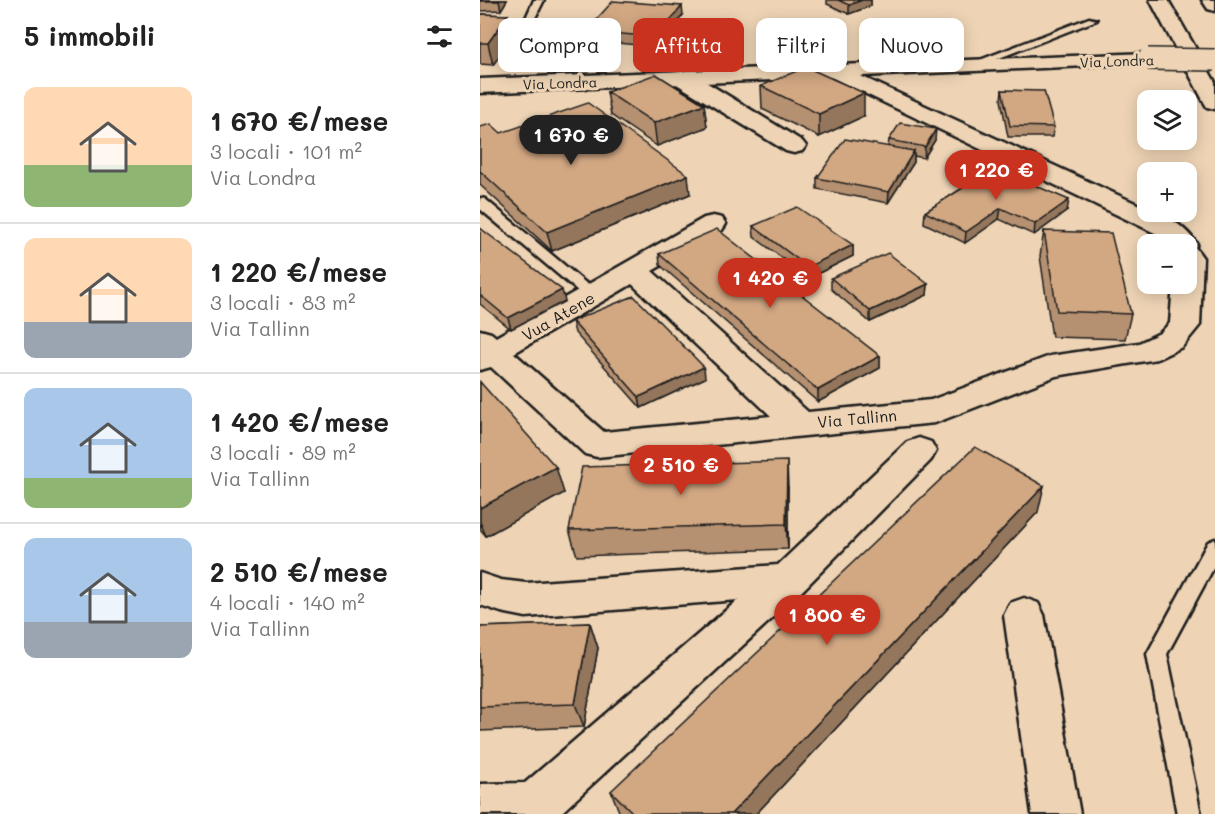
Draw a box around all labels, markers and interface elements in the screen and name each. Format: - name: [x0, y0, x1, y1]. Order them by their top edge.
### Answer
- chip: Compra: [498, 18, 621, 72]
- chip: Affitta: [633, 18, 744, 72]
- chip: Filtri: [756, 18, 847, 72]
- chip: Nuovo: [859, 18, 964, 72]
- text: 5 immobili: [24, 19, 156, 53]
- icon: filters: [423, 20, 456, 53]
- street label: Via Londra: [1079, 50, 1155, 72]
- street label: Via Londra: [522, 72, 598, 94]
- map controls: [1137, 90, 1197, 294]
- button: layers: [1137, 90, 1197, 150]
- text: 1 670 €/mese: [210, 104, 388, 138]
- icon: home: [72, 111, 144, 183]
- pin: 1 670 €: [516, 115, 626, 166]
- text: 1 670 €: [533, 121, 609, 147]
- text: 3 locali · 101 m²: [210, 138, 362, 164]
- pin: 1 220 €: [941, 150, 1051, 201]
- text: 1 220 €: [959, 156, 1033, 182]
- button: +: [1137, 162, 1197, 222]
- text: Via Londra: [210, 164, 316, 190]
- button: −: [1137, 234, 1197, 294]
- text: 1 220 €/mese: [210, 255, 387, 289]
- pin: 1 420 €: [715, 258, 825, 309]
- icon: home: [72, 262, 144, 334]
- text: 1 420 €: [732, 264, 808, 290]
- street label: Vua Atene: [518, 287, 598, 345]
- text: 3 locali · 83 m²: [210, 289, 356, 315]
- text: Via Tallinn: [210, 315, 310, 341]
- street label: Via Tallinn: [816, 404, 898, 432]
- text: 1 420 €/mese: [210, 405, 389, 439]
- icon: home: [72, 412, 144, 484]
- text: 3 locali · 89 m²: [210, 439, 356, 465]
- pin: 2 510 €: [626, 445, 736, 496]
- text: 2 510 €: [643, 451, 719, 477]
- text: Via Tallinn: [210, 465, 310, 491]
- text: 2 510 €/mese: [210, 555, 388, 589]
- icon: home: [72, 562, 144, 634]
- text: 4 locali · 140 m²: [210, 589, 365, 615]
- pin: 1 800 €: [772, 595, 882, 646]
- text: 1 800 €: [788, 601, 866, 627]
- text: Via Tallinn: [210, 615, 310, 641]

